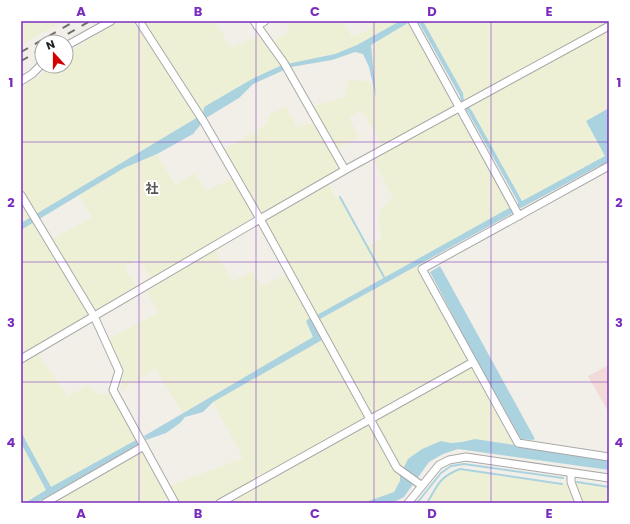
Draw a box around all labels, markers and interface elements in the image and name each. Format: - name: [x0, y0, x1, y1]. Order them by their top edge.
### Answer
- text: A: [76, 2, 86, 21]
- text: B: [194, 2, 203, 21]
- text: C: [310, 2, 320, 21]
- text: D: [427, 2, 437, 21]
- text: E: [545, 2, 553, 21]
- north arrow: [34, 34, 74, 74]
- text: N: [44, 36, 57, 54]
- text: 1: [9, 73, 13, 92]
- text: 1: [617, 73, 621, 92]
- district label: 社: [145, 179, 159, 198]
- text: 2: [7, 193, 15, 212]
- text: 2: [615, 193, 623, 212]
- text: 3: [7, 313, 15, 332]
- text: 3: [615, 313, 623, 332]
- text: 4: [7, 433, 16, 452]
- text: 4: [615, 433, 624, 452]
- text: A: [76, 504, 86, 523]
- text: B: [194, 504, 203, 523]
- text: C: [310, 504, 320, 523]
- text: D: [427, 504, 437, 523]
- text: E: [545, 504, 553, 523]

